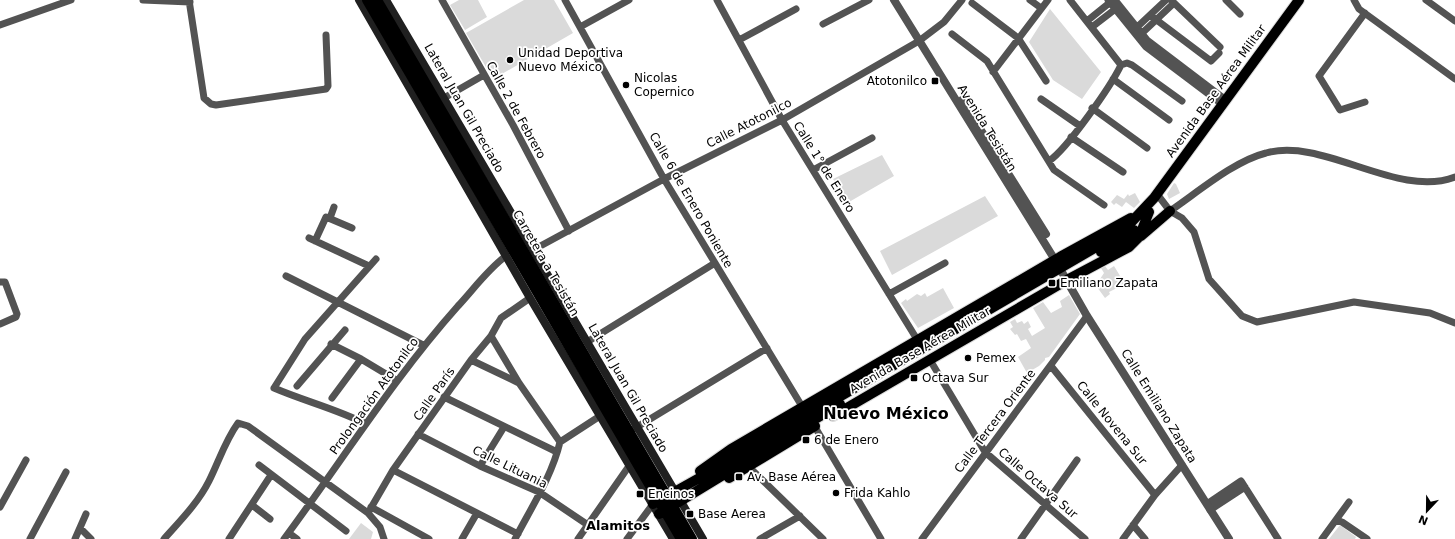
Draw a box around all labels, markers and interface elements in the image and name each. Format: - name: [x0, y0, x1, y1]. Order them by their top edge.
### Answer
- street label: Avenida Base Aérea Militar: [1163, 22, 1269, 160]
- street label: Lateral Juan Gil Preciado: [421, 41, 507, 175]
- place label: Unidad Deportiva Nuevo México: [518, 46, 623, 74]
- marker: Unidad Deportiva Nuevo México: [505, 55, 515, 65]
- street label: Calle 2 de Febrero: [483, 59, 549, 161]
- place label: Nicolas Copernico: [634, 71, 694, 99]
- place label: Atotonilco: [867, 74, 927, 88]
- marker: Atotonilco: [930, 76, 940, 86]
- marker: Nicolas Copernico: [621, 80, 631, 90]
- street label: Avenida Tesistán: [955, 82, 1019, 174]
- street label: Calle Atotonilco: [704, 95, 794, 151]
- street label: Calle 1° de Enero: [790, 119, 858, 215]
- street label: Calle 6 de Enero Poniente: [646, 130, 736, 270]
- street label: Carretera a Tesistán: [510, 208, 582, 318]
- place label: Emiliano Zapata: [1060, 276, 1158, 290]
- marker: Emiliano Zapata: [1047, 278, 1057, 288]
- street label: Avenida Base Aérea Militar: [847, 304, 993, 396]
- street label: Lateral Juan Gil Preciado: [585, 321, 671, 455]
- street label: Prolongación Atotonilco: [327, 335, 421, 457]
- street label: Calle Emiliano Zapata: [1118, 346, 1200, 466]
- place label: Pemex: [976, 351, 1016, 365]
- marker: Pemex: [963, 353, 973, 363]
- street label: Calle París: [410, 365, 458, 423]
- street label: Calle Tercera Oriente: [952, 367, 1038, 475]
- place label: Octava Sur: [922, 371, 989, 385]
- marker: Octava Sur: [909, 373, 919, 383]
- street label: Calle Novena Sur: [1074, 378, 1150, 468]
- district label: Nuevo México: [823, 404, 949, 423]
- place label: 6 de Enero: [814, 433, 879, 447]
- marker: 6 de Enero: [801, 435, 811, 445]
- street label: Calle Lituania: [470, 443, 550, 491]
- street label: Calle Octava Sur: [996, 445, 1080, 521]
- place label: Av. Base Aérea: [747, 470, 836, 484]
- marker: Av. Base Aérea: [734, 472, 744, 482]
- place label: Frida Kahlo: [844, 486, 910, 500]
- place label: Encinos: [648, 487, 694, 501]
- marker: Frida Kahlo: [831, 488, 841, 498]
- marker: Encinos: [635, 489, 645, 499]
- north arrow: [1407, 491, 1447, 531]
- place label: Base Aerea: [698, 507, 766, 521]
- marker: Base Aerea: [685, 509, 695, 519]
- text: N: [1417, 512, 1430, 528]
- district label: Alamitos: [586, 518, 650, 533]

